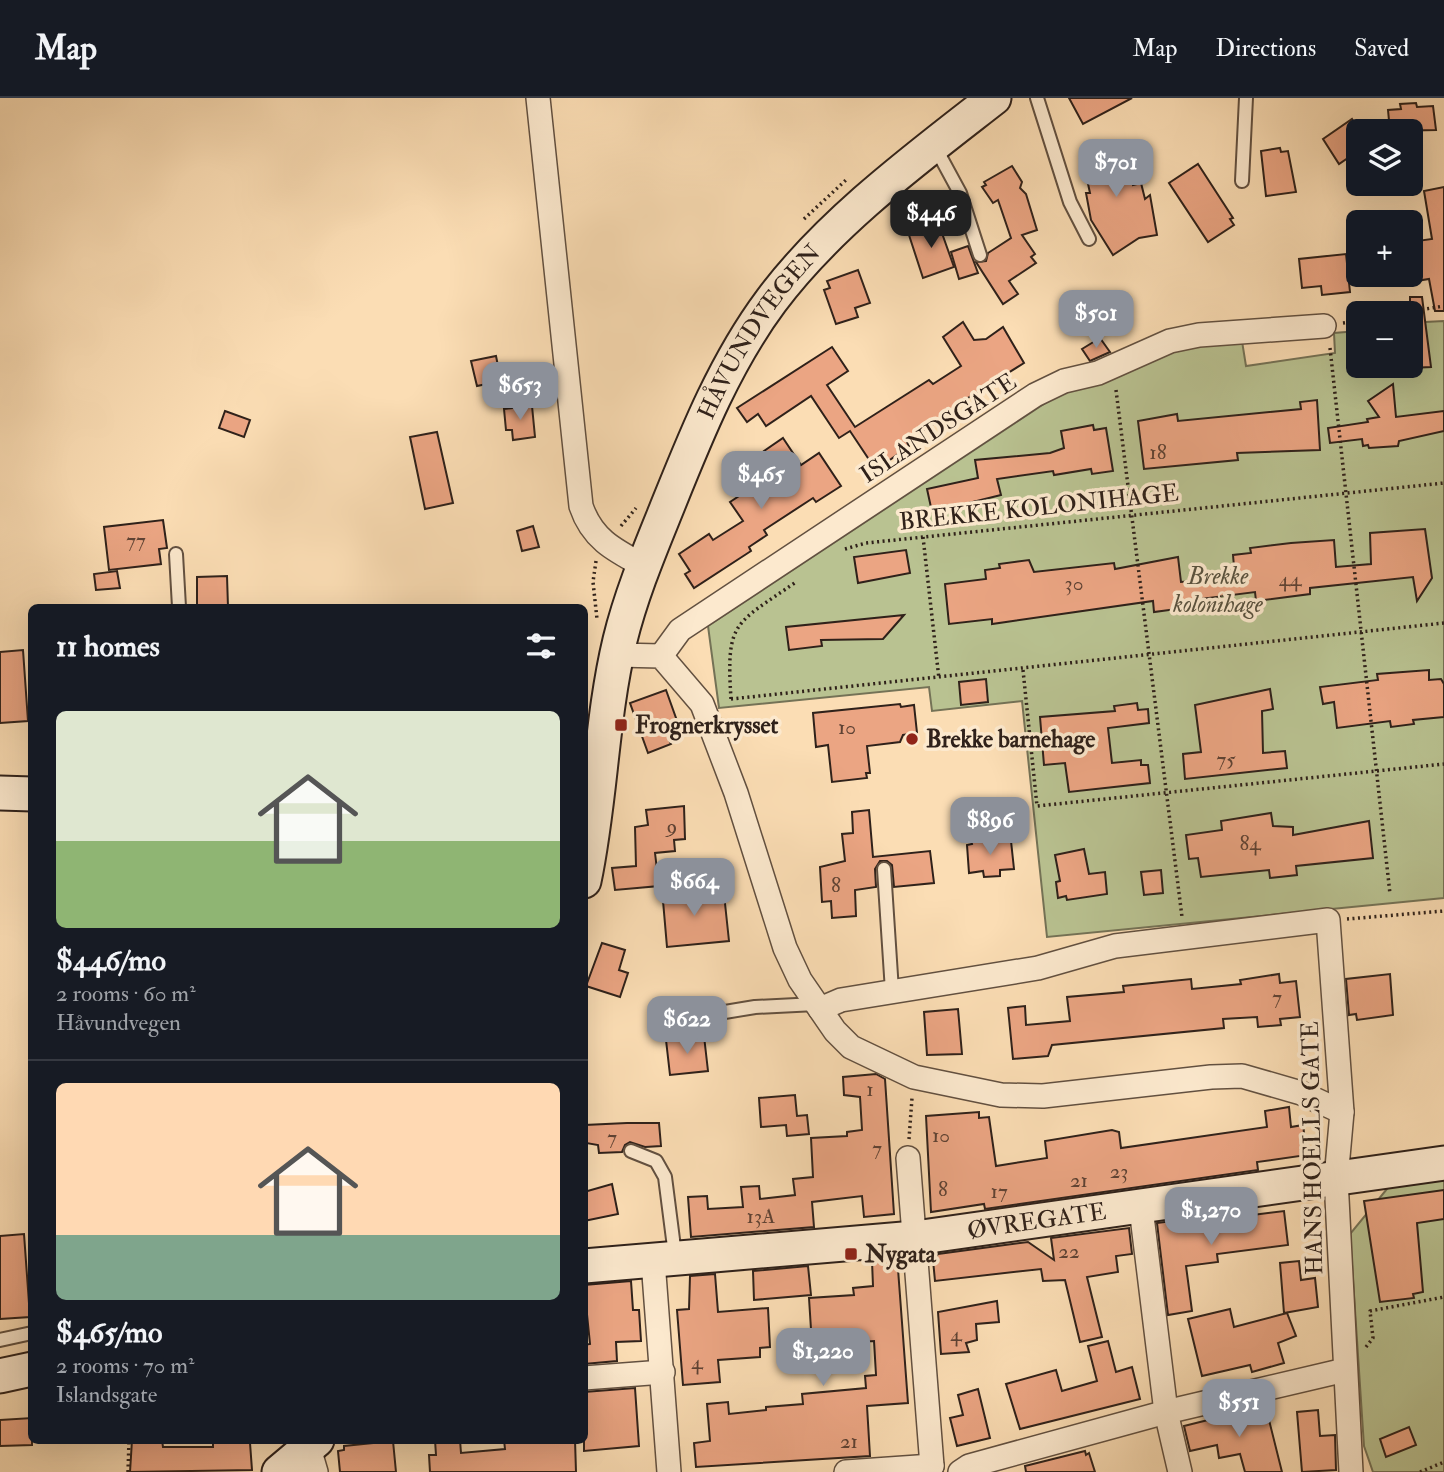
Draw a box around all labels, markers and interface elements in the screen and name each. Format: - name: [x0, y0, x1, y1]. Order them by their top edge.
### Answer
- text: Map: [35, 28, 97, 69]
- text: Map: [1132, 33, 1177, 64]
- text: Directions: [1215, 33, 1316, 64]
- text: Saved: [1354, 33, 1409, 64]
- map controls: [1346, 119, 1423, 378]
- button: layers: [1346, 119, 1423, 196]
- pin: $701: [1075, 140, 1157, 199]
- text: $701: [1094, 147, 1138, 176]
- pin: $446: [890, 190, 972, 250]
- text: $446: [906, 198, 956, 227]
- button: +: [1346, 210, 1423, 287]
- street label: HÅVUNDVEGEN: [691, 237, 828, 424]
- pin: $501: [1055, 290, 1137, 350]
- text: $501: [1075, 298, 1117, 327]
- button: −: [1346, 301, 1423, 378]
- pin: $653: [479, 362, 561, 422]
- street label: ISLANDSGATE: [854, 366, 1022, 491]
- text: $653: [498, 370, 542, 399]
- house number: 18: [1149, 439, 1167, 466]
- pin: $465: [720, 452, 802, 511]
- text: $465: [737, 459, 785, 488]
- street label: BREKKE KOLONIHAGE: [898, 477, 1180, 538]
- house number: 77: [126, 527, 146, 554]
- park label: Brekke kolonihage: [1172, 561, 1264, 620]
- house number: 44: [1279, 566, 1303, 593]
- house number: 30: [1065, 570, 1083, 597]
- icon: filters: [522, 627, 560, 665]
- text: 11 homes: [56, 628, 160, 665]
- place label: Frognerkrysset: [635, 710, 778, 741]
- house number: 10: [838, 714, 856, 741]
- marker: Frognerkrysset: [613, 717, 629, 733]
- place label: Brekke barnehage: [926, 724, 1095, 755]
- marker: Brekke barnehage: [904, 731, 920, 747]
- house number: 75: [1217, 746, 1236, 773]
- icon: home: [245, 756, 371, 882]
- pin: $896: [949, 798, 1031, 857]
- text: $896: [966, 805, 1014, 834]
- house number: 9: [665, 813, 677, 840]
- house number: 84: [1239, 830, 1262, 857]
- pin: $664: [653, 858, 735, 918]
- text: $664: [670, 866, 718, 895]
- house number: 8: [831, 872, 841, 899]
- text: $446/mo: [56, 942, 166, 979]
- text: 2 rooms · 60 m²: [56, 979, 196, 1008]
- house number: 7: [1272, 984, 1282, 1011]
- pin: $622: [646, 996, 728, 1056]
- text: $622: [663, 1004, 711, 1033]
- text: Håvundvegen: [56, 1008, 181, 1037]
- street label: HANS HOELLS GATE: [1295, 1021, 1330, 1275]
- house number: 1: [866, 1076, 874, 1103]
- house number: 10: [932, 1122, 950, 1149]
- house number: 7: [607, 1124, 617, 1151]
- icon: home: [245, 1128, 371, 1254]
- house number: 7: [872, 1135, 882, 1162]
- house number: 23: [1110, 1158, 1128, 1185]
- house number: 21: [1070, 1167, 1088, 1194]
- house number: 8: [938, 1176, 948, 1203]
- house number: 17: [990, 1178, 1008, 1205]
- pin: $1,270: [1154, 1188, 1268, 1247]
- text: $1,270: [1181, 1195, 1241, 1224]
- street label: ØVREGATE: [965, 1196, 1108, 1246]
- house number: 13A: [747, 1203, 775, 1230]
- house number: 22: [1058, 1238, 1080, 1265]
- place label: Nygata: [864, 1239, 937, 1270]
- marker: Nygata: [843, 1246, 859, 1262]
- text: $465/mo: [56, 1314, 162, 1351]
- house number: 4: [950, 1321, 963, 1348]
- pin: $1,220: [766, 1328, 880, 1388]
- text: $1,220: [792, 1336, 854, 1365]
- house number: 4: [691, 1349, 704, 1376]
- text: 2 rooms · 70 m²: [56, 1351, 195, 1380]
- text: Islandsgate: [56, 1380, 157, 1409]
- pin: $551: [1198, 1380, 1280, 1439]
- text: $551: [1218, 1387, 1260, 1416]
- house number: 21: [840, 1428, 858, 1455]

